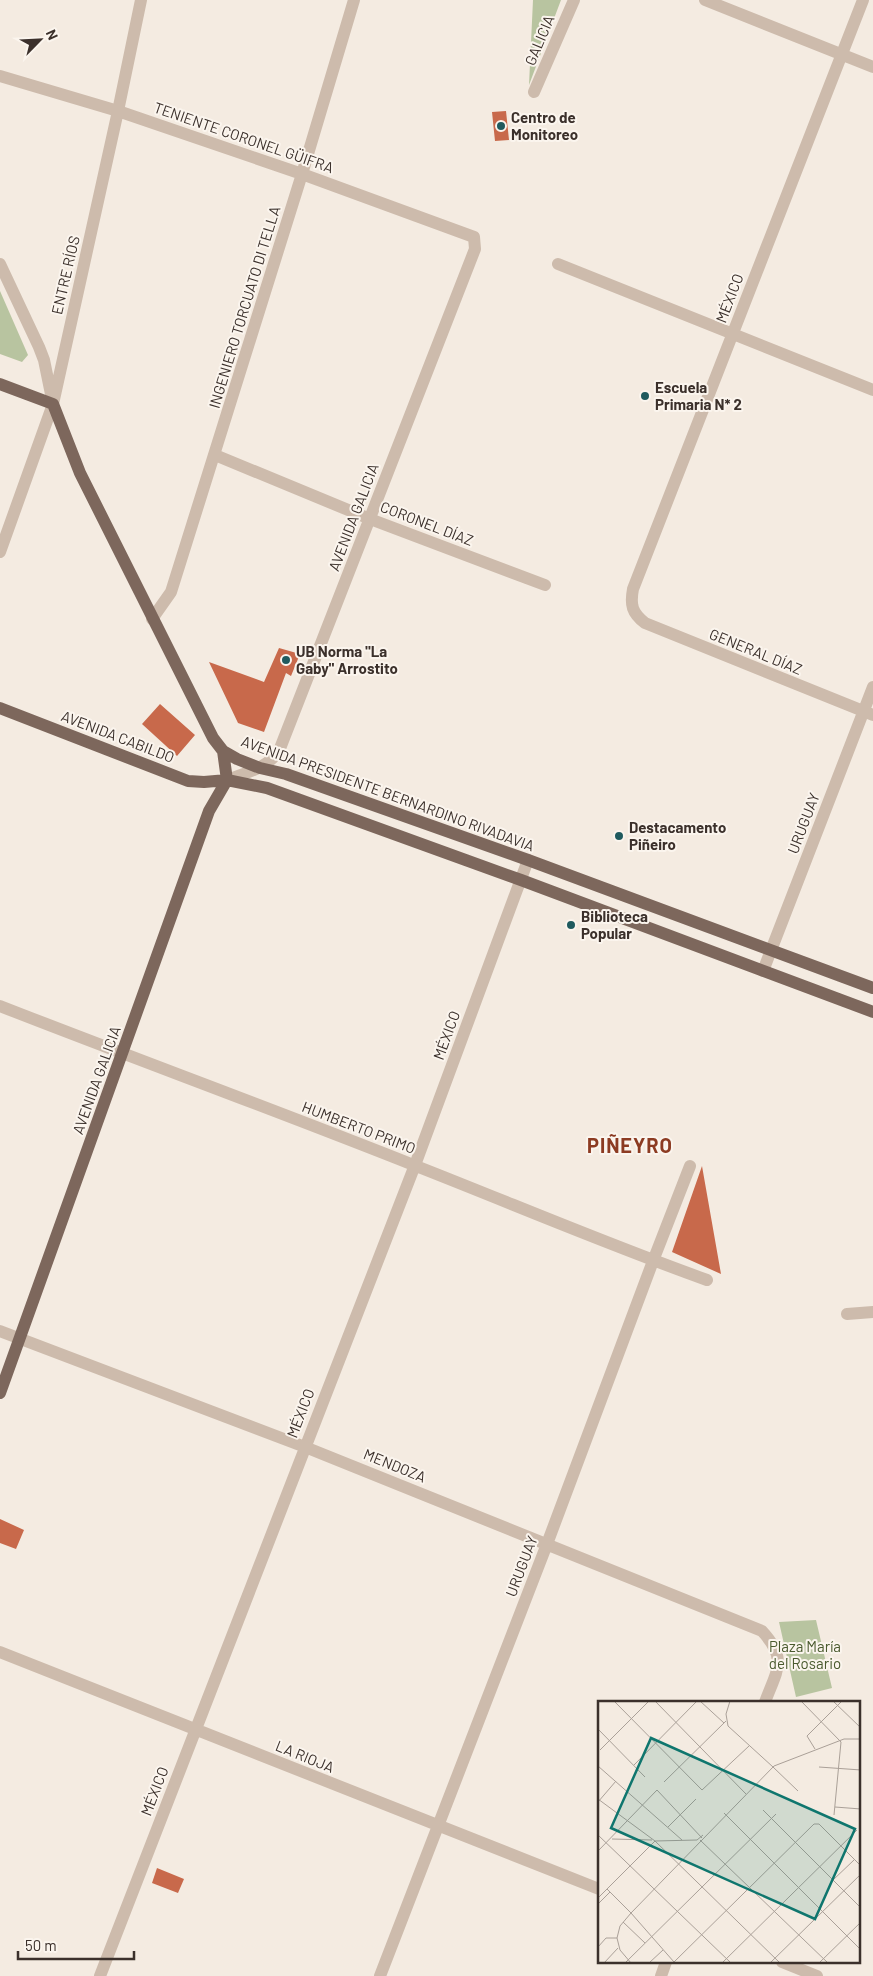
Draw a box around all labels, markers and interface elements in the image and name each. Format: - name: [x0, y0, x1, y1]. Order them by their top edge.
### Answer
- street label: GALICIA: [520, 12, 558, 68]
- north arrow: [15, 15, 65, 65]
- text: N: [43, 27, 62, 42]
- street label: TENIENTE CORONEL GÜIFRA: [152, 98, 336, 176]
- place label: Centro de Monitoreo: [511, 108, 578, 143]
- marker: Centro de Monitoreo: [495, 120, 507, 132]
- street label: INGENIERO TORCUATO DI TELLA: [205, 204, 283, 410]
- street label: ENTRE RÍOS: [47, 234, 83, 316]
- street label: MÉXICO: [711, 271, 747, 325]
- place label: Escuela Primaria N* 2: [655, 378, 742, 413]
- marker: Escuela Primaria N* 2: [639, 390, 651, 402]
- street label: AVENIDA GALICIA: [324, 461, 382, 573]
- street label: CORONEL DÍAZ: [378, 497, 476, 549]
- street label: GENERAL DÍAZ: [707, 624, 805, 678]
- place label: UB Norma "La Gaby" Arrostito: [296, 642, 398, 677]
- marker: UB Norma "La Gaby" Arrostito: [280, 654, 292, 666]
- street label: AVENIDA CABILDO: [59, 706, 177, 766]
- street label: AVENIDA PRESIDENTE BERNARDINO RIVADAVIA: [239, 731, 537, 855]
- street label: URUGUAY: [783, 790, 823, 856]
- place label: Destacamento Piñeiro: [629, 818, 726, 853]
- marker: Destacamento Piñeiro: [613, 830, 625, 842]
- place label: Biblioteca Popular: [581, 907, 648, 942]
- marker: Biblioteca Popular: [565, 919, 577, 931]
- street label: MÉXICO: [429, 1008, 463, 1062]
- street label: AVENIDA GALICIA: [68, 1023, 124, 1137]
- street label: HUMBERTO PRIMO: [300, 1097, 418, 1157]
- district label: PIÑEYRO: [587, 1133, 673, 1157]
- street label: MÉXICO: [282, 1386, 318, 1440]
- street label: MENDOZA: [361, 1444, 429, 1486]
- street label: URUGUAY: [501, 1533, 541, 1599]
- park label: Plaza María del Rosario: [769, 1637, 841, 1672]
- inset map: [598, 1701, 860, 1964]
- street label: LA RIOJA: [273, 1736, 337, 1776]
- street label: MÉXICO: [136, 1764, 172, 1818]
- scale bar: [18, 1928, 134, 1960]
- text: 50 m: [25, 1936, 57, 1954]

